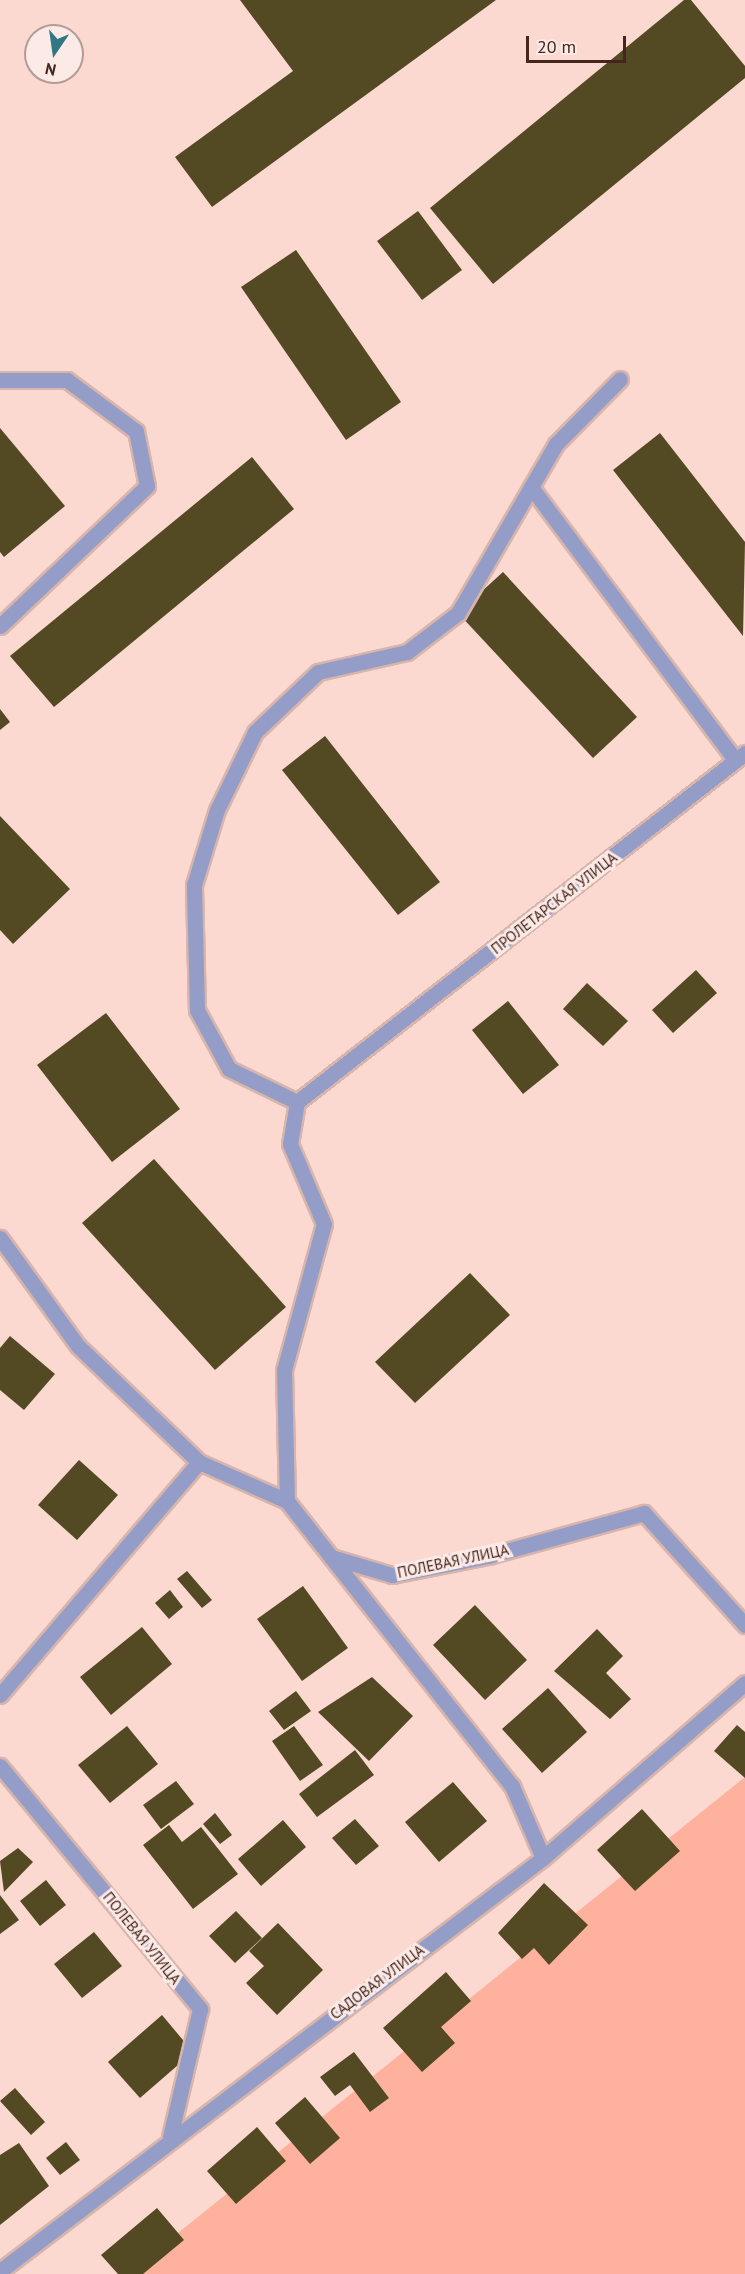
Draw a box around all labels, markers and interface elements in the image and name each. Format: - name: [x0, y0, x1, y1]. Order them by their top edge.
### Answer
- north arrow: [24, 24, 84, 84]
- scale bar: [529, 24, 630, 62]
- text: 20 m: [537, 35, 576, 58]
- text: N: [43, 59, 58, 81]
- street label: ПРОЛЕТАРСКАЯ УЛИЦА: [487, 848, 621, 958]
- street label: ПОЛЕВАЯ УЛИЦА: [395, 1540, 511, 1582]
- street label: ПОЛЕВАЯ УЛИЦА: [99, 1888, 185, 1988]
- street label: САДОВАЯ УЛИЦА: [326, 1941, 428, 2023]

